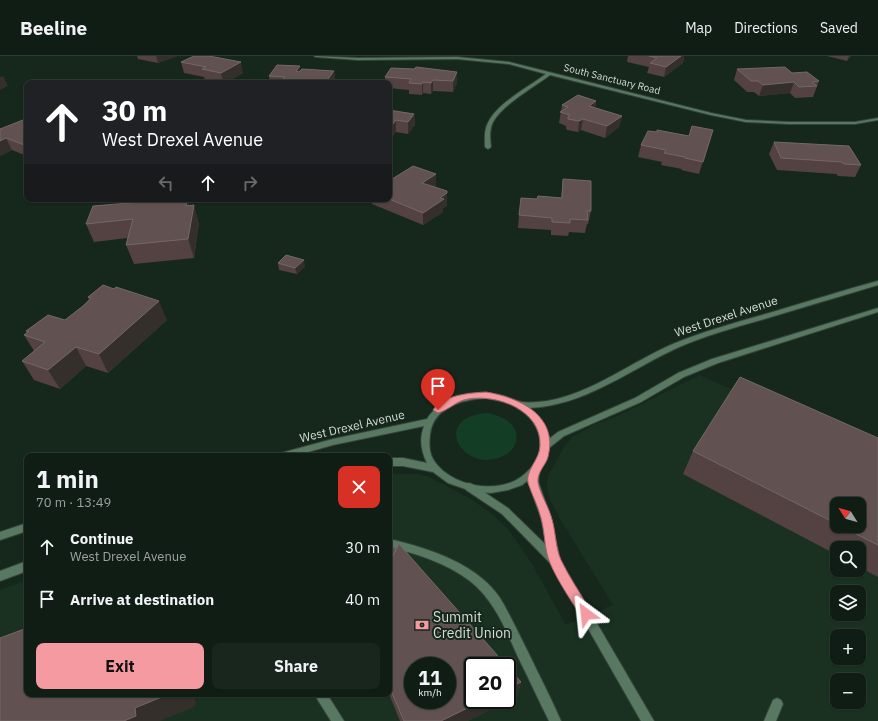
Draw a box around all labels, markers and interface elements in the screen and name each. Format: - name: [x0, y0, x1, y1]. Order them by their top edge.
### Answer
- text: Beeline: [20, 16, 87, 40]
- text: Map: [685, 19, 712, 37]
- text: Directions: [734, 19, 798, 37]
- text: Saved: [820, 19, 858, 37]
- street label: South Sanctuary Road: [562, 61, 662, 97]
- text: 30 m: [102, 92, 167, 129]
- icon: ahead: [36, 96, 88, 148]
- text: West Drexel Avenue: [102, 128, 263, 151]
- icon: left: [155, 172, 177, 194]
- icon: ahead: [197, 172, 219, 194]
- icon: right: [239, 172, 261, 194]
- street label: West Drexel Avenue: [673, 292, 780, 340]
- pin: [421, 369, 455, 410]
- icon: arrive: [427, 375, 449, 397]
- street label: West Drexel Avenue: [298, 407, 406, 445]
- text: 1 min: [36, 463, 99, 495]
- button: close: [338, 466, 380, 508]
- text: 70 m · 13:49: [36, 494, 111, 511]
- north arrow: [830, 497, 866, 533]
- map controls: [830, 497, 866, 709]
- text: Continue: [70, 529, 134, 548]
- icon: ahead: [36, 536, 58, 558]
- text: 30 m: [345, 538, 380, 557]
- button: search: [830, 541, 866, 577]
- text: West Drexel Avenue: [70, 548, 186, 565]
- button: layers: [830, 585, 866, 621]
- icon: arrive: [36, 588, 58, 610]
- text: Arrive at destination: [70, 590, 214, 609]
- text: 40 m: [345, 590, 380, 609]
- position arrow: [565, 593, 607, 635]
- place label: Summit Credit Union: [433, 608, 511, 642]
- bank icon: Summit Credit Union: [414, 617, 430, 633]
- button: +: [830, 629, 866, 665]
- button: Exit: [36, 643, 204, 689]
- button: Share: [212, 643, 380, 689]
- speed limit sign: 20: [464, 657, 516, 709]
- text: 11: [418, 664, 442, 691]
- button: −: [830, 673, 866, 709]
- text: km/h: [418, 686, 442, 699]

